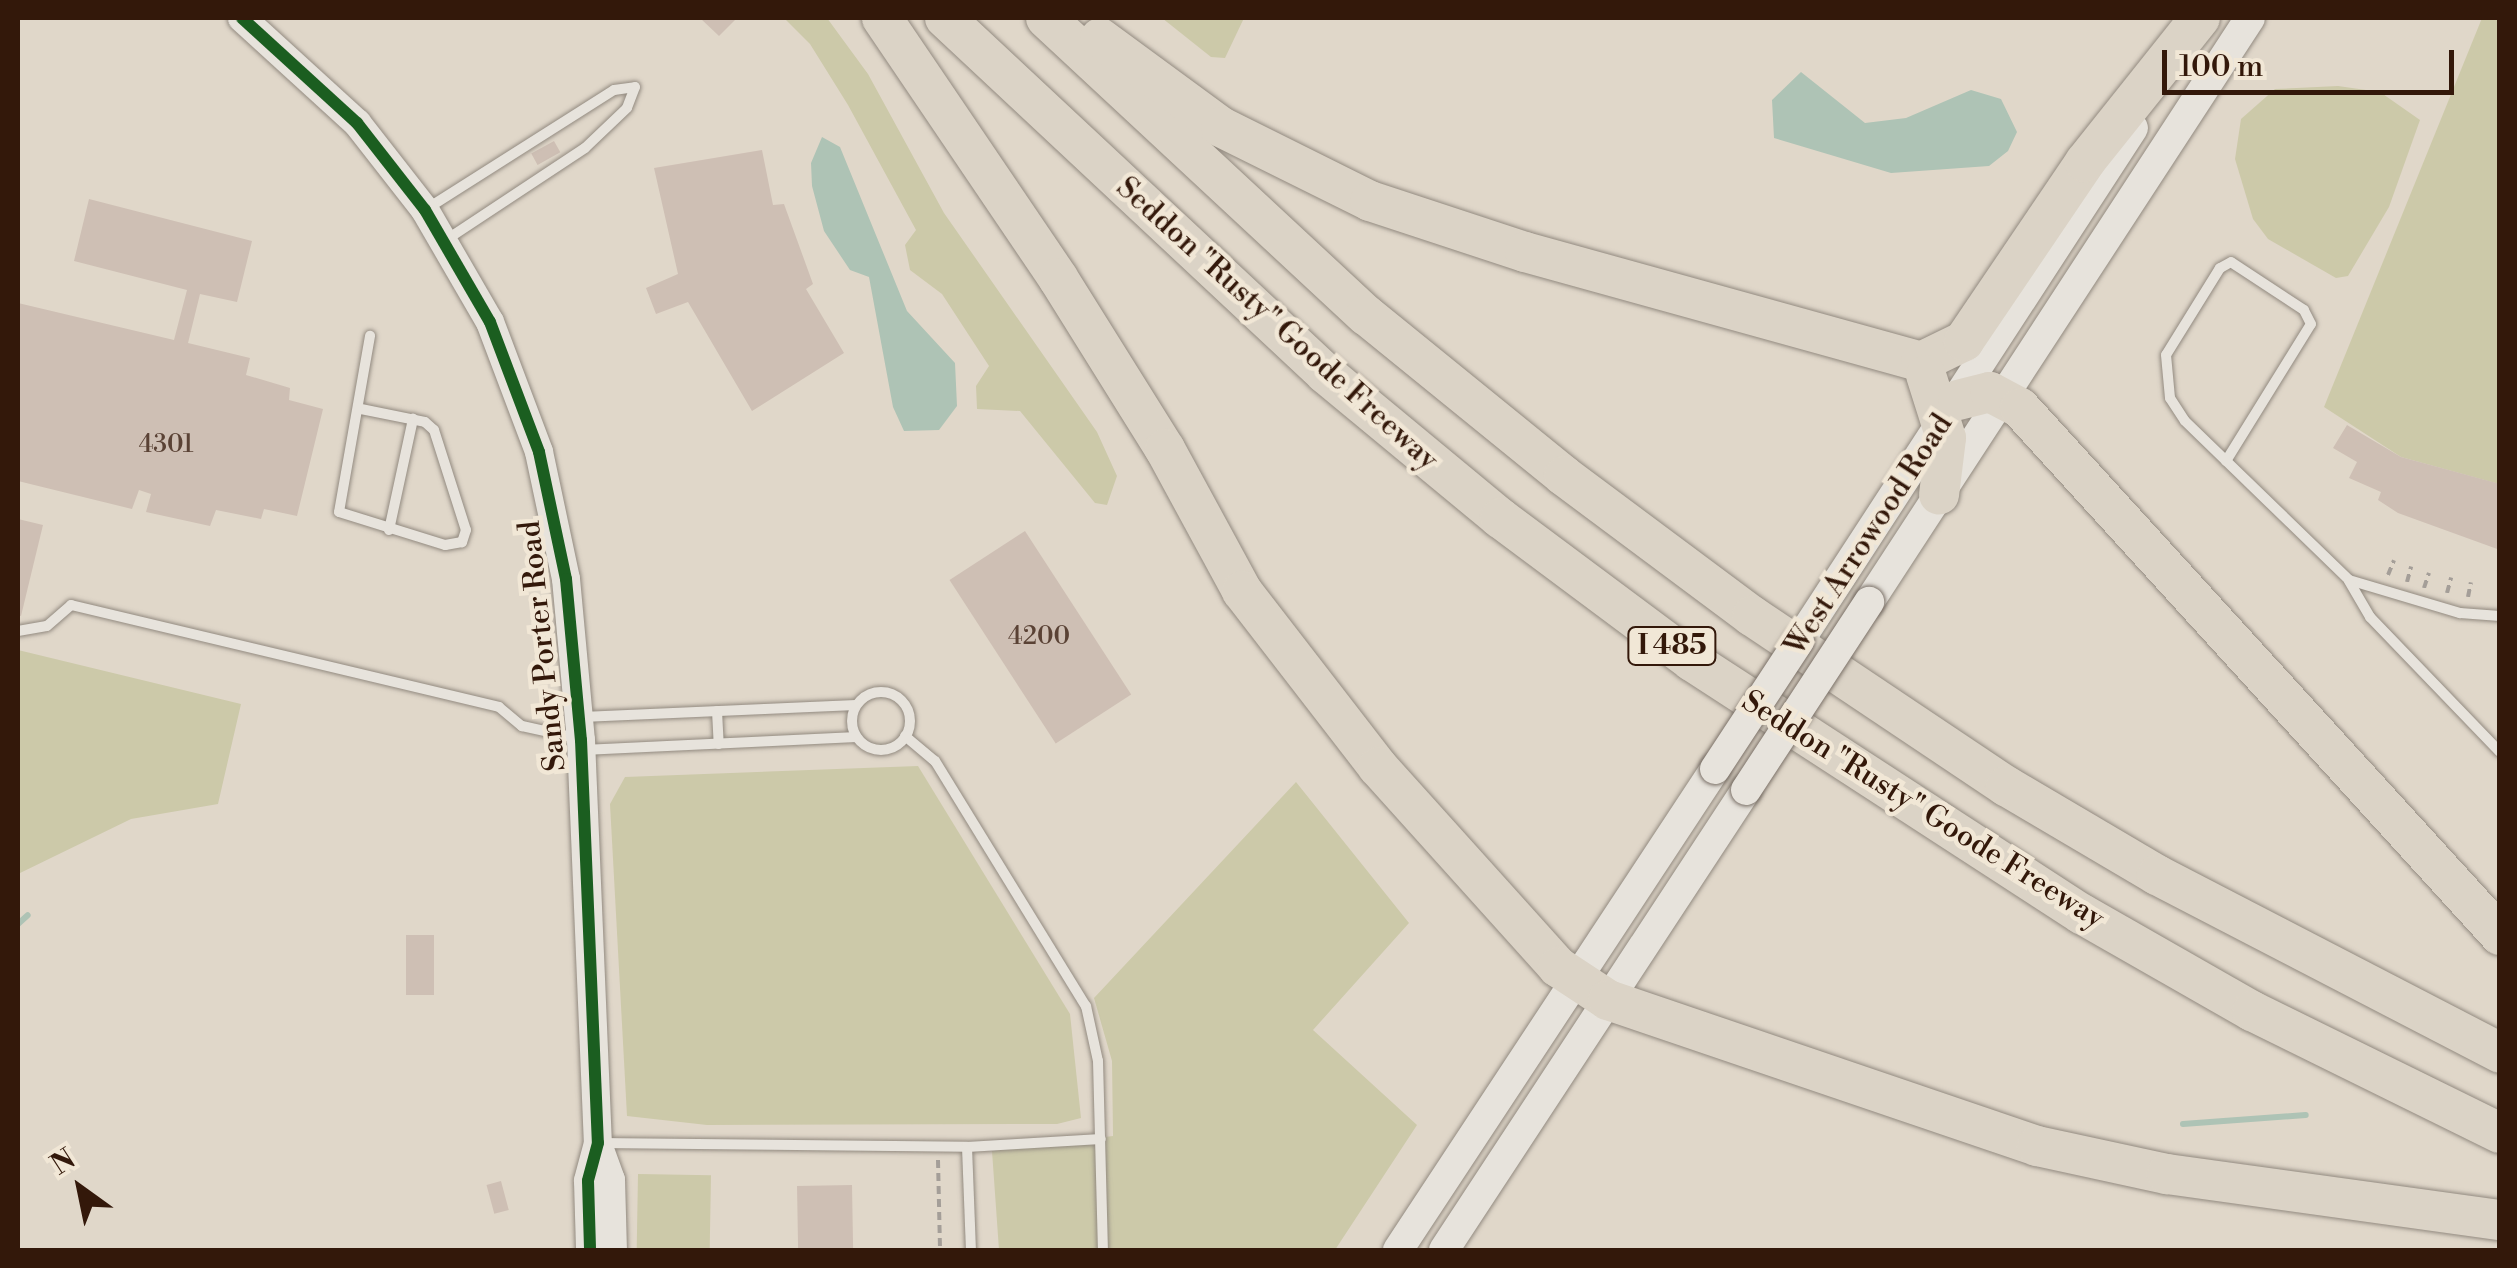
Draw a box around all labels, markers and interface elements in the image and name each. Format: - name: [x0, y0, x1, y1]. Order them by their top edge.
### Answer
- scale bar: [2167, 30, 2460, 92]
- text: 100 m: [2179, 48, 2263, 86]
- street label: Seddon "Rusty" Goode Freeway: [1109, 170, 1445, 478]
- street label: West Arrowood Road: [1777, 408, 1961, 662]
- house number: 4301: [138, 430, 194, 460]
- street label: Sandy Porter Road: [512, 519, 574, 773]
- house number: 4200: [1008, 622, 1070, 652]
- road number: I 485: [1627, 623, 1717, 669]
- street label: Seddon "Rusty" Goode Freeway: [1735, 683, 2111, 937]
- north arrow: [30, 1138, 130, 1238]
- text: N: [45, 1142, 82, 1183]

